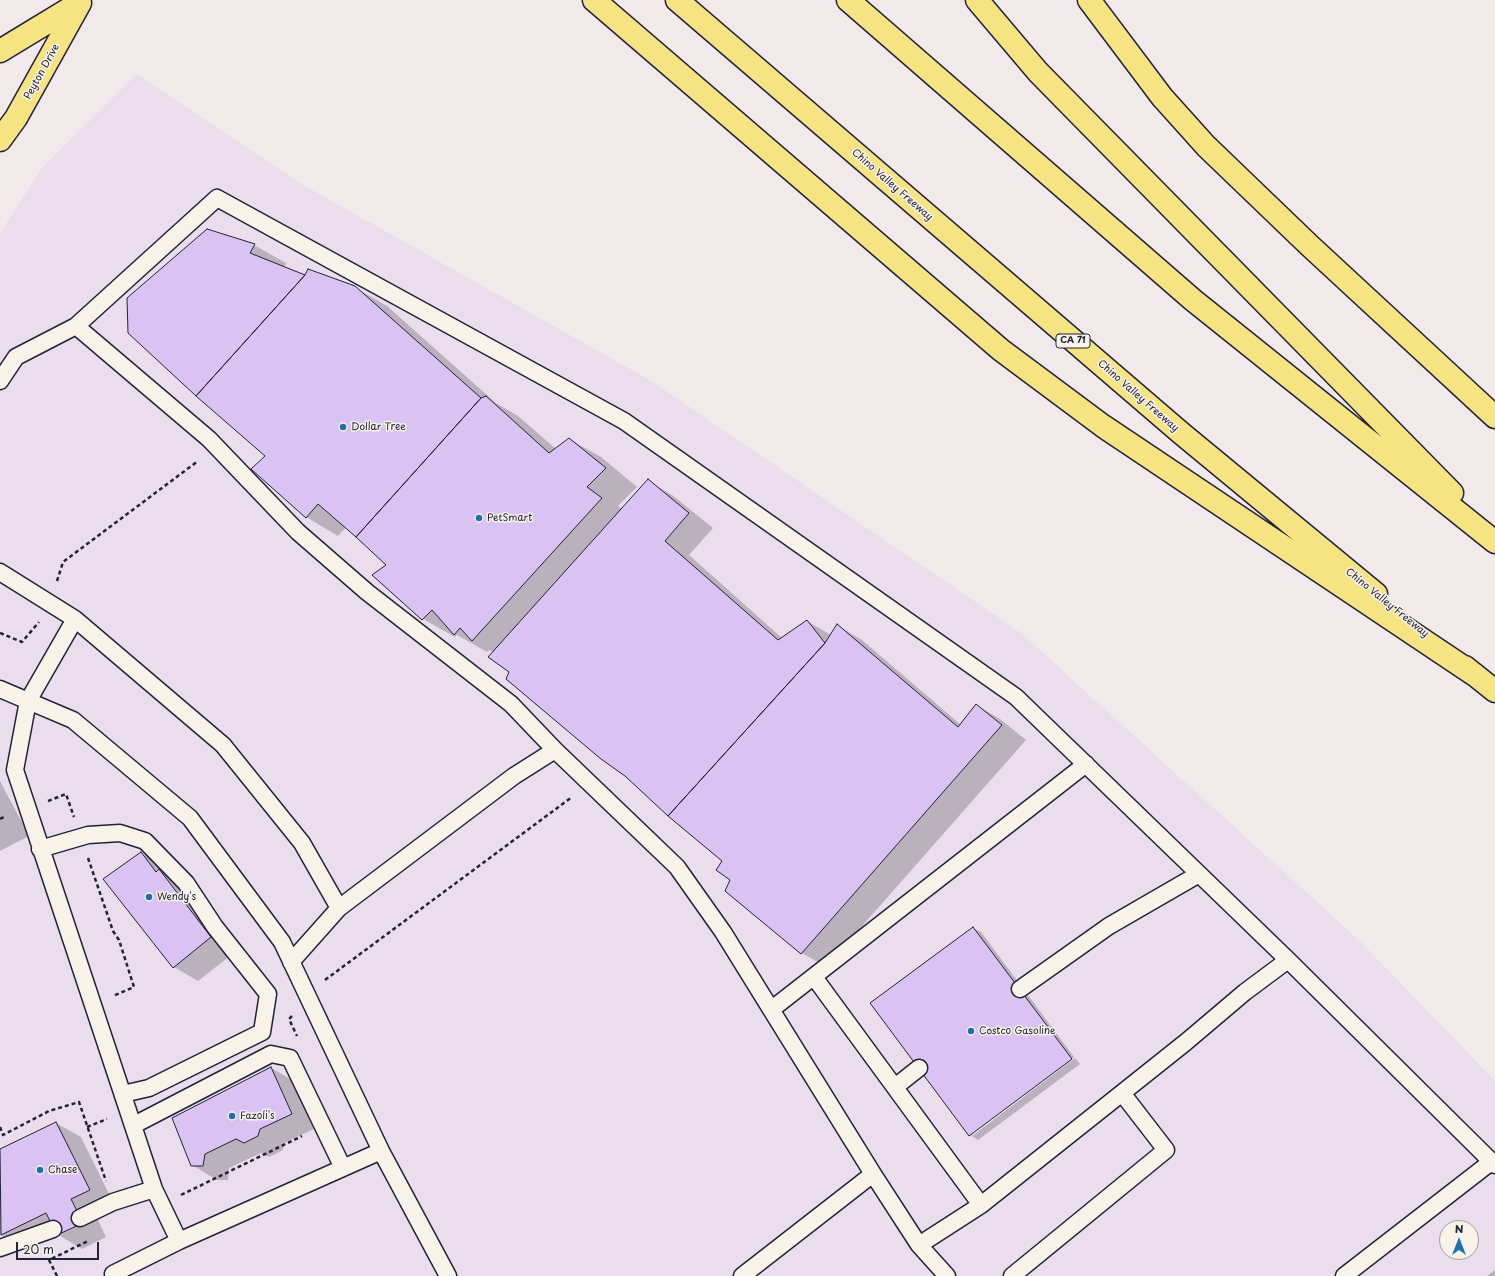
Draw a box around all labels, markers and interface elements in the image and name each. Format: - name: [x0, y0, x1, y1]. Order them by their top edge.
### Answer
- street label: Peyton Drive: [22, 42, 62, 102]
- street label: Chino Valley Freeway: [849, 147, 935, 223]
- road number: CA 71: [1056, 334, 1090, 348]
- street label: Chino Valley Freeway: [1095, 358, 1181, 434]
- place label: Dollar Tree: [351, 421, 406, 433]
- marker: Dollar Tree: [338, 422, 348, 432]
- place label: PetSmart: [487, 512, 532, 524]
- marker: PetSmart: [474, 513, 484, 523]
- street label: Chino Valley Freeway: [1343, 566, 1431, 640]
- place label: Wendy's: [157, 891, 196, 903]
- marker: Wendy's: [144, 892, 154, 902]
- place label: Costco Gasoline: [979, 1025, 1056, 1037]
- marker: Costco Gasoline: [966, 1026, 976, 1036]
- place label: Fazoli's: [240, 1110, 275, 1122]
- marker: Fazoli's: [227, 1111, 237, 1121]
- place label: Chase: [48, 1164, 77, 1176]
- marker: Chase: [35, 1165, 45, 1175]
- north arrow: [1439, 1220, 1479, 1260]
- text: N: [1455, 1220, 1463, 1237]
- scale bar: [18, 1234, 101, 1260]
- text: 20 m: [23, 1240, 54, 1258]

